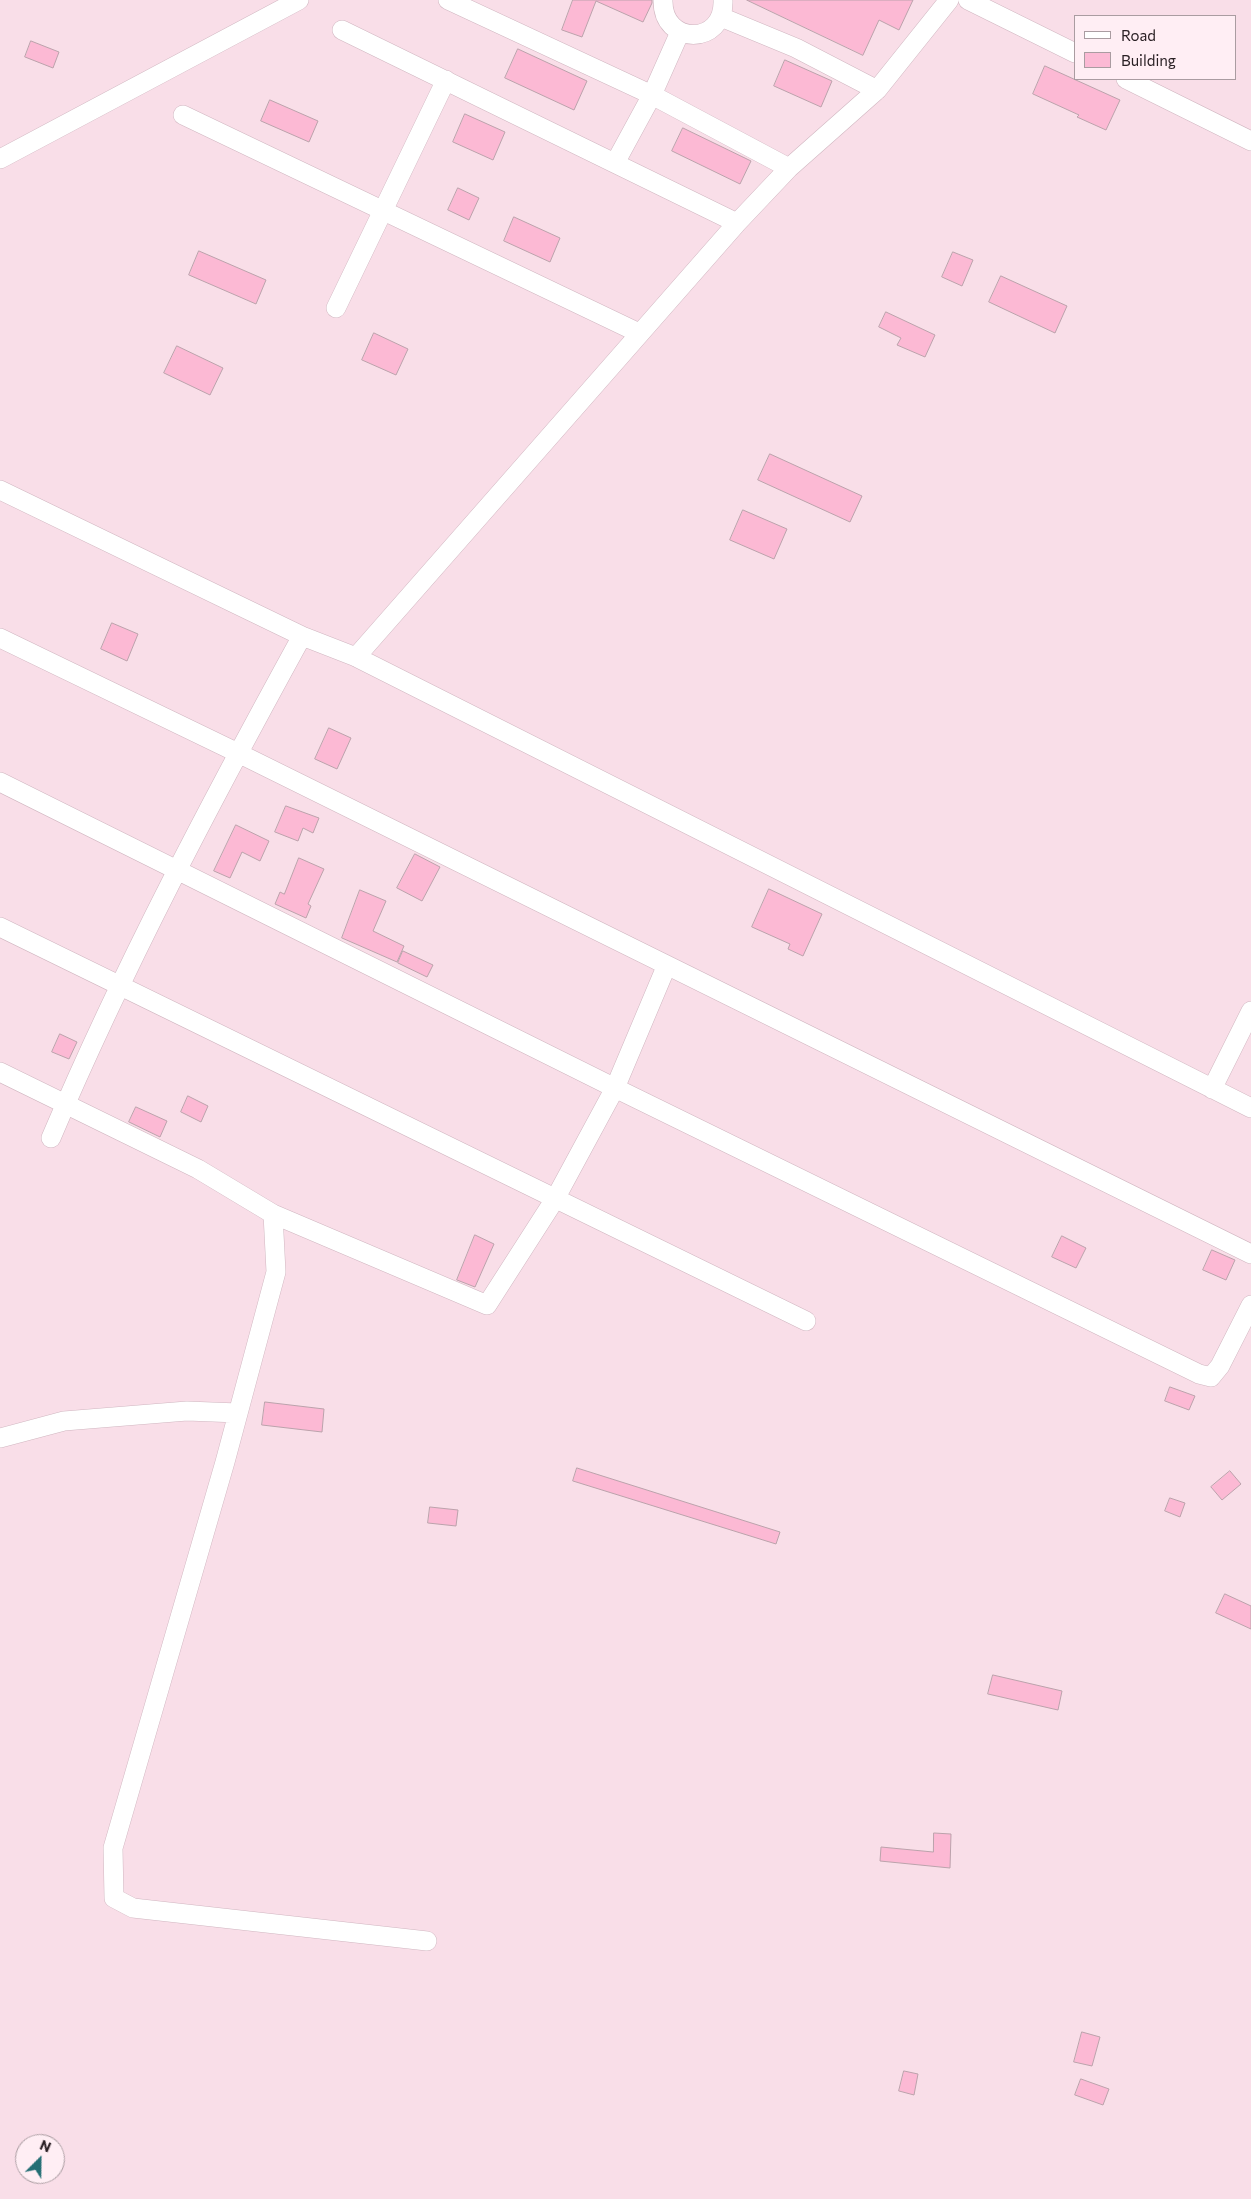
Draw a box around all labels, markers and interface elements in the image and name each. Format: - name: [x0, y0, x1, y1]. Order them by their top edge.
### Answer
- legend: [1074, 15, 1236, 80]
- text: Road: [1121, 26, 1156, 44]
- text: Building: [1121, 51, 1176, 69]
- north arrow: [15, 2134, 65, 2184]
- text: N: [38, 2136, 54, 2156]

